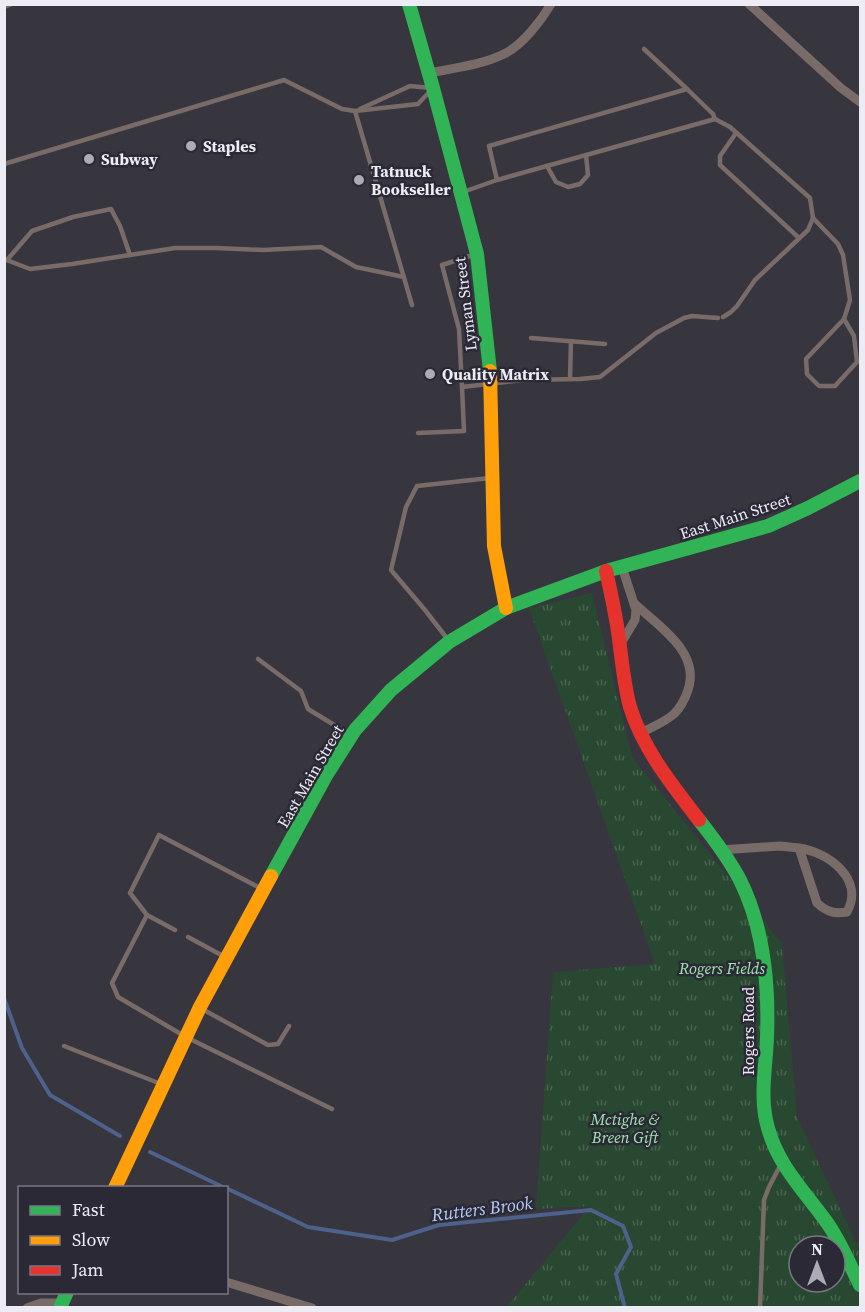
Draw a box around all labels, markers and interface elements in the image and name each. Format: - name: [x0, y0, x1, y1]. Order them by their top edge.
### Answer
- place label: Staples: [203, 135, 256, 157]
- marker: Staples: [184, 139, 198, 153]
- place label: Subway: [101, 148, 158, 170]
- marker: Subway: [82, 152, 96, 166]
- place label: Tatnuck Bookseller: [371, 160, 451, 200]
- marker: Tatnuck Bookseller: [352, 173, 366, 187]
- street label: Lyman Street: [448, 255, 482, 352]
- place label: Quality Matrix: [442, 363, 549, 385]
- marker: Quality Matrix: [423, 367, 437, 381]
- street label: East Main Street: [677, 487, 794, 544]
- street label: East Main Street: [272, 720, 349, 832]
- park label: Rogers Fields: [678, 957, 765, 979]
- street label: Rogers Road: [737, 987, 759, 1075]
- park label: Mctighe & Breen Gift: [590, 1108, 660, 1148]
- legend: [18, 1186, 228, 1294]
- water label: Rutters Brook: [429, 1190, 534, 1227]
- text: Fast: [72, 1197, 105, 1222]
- text: Slow: [72, 1227, 110, 1252]
- north arrow: [787, 1234, 847, 1294]
- text: N: [811, 1238, 823, 1260]
- text: Jam: [71, 1257, 104, 1282]

